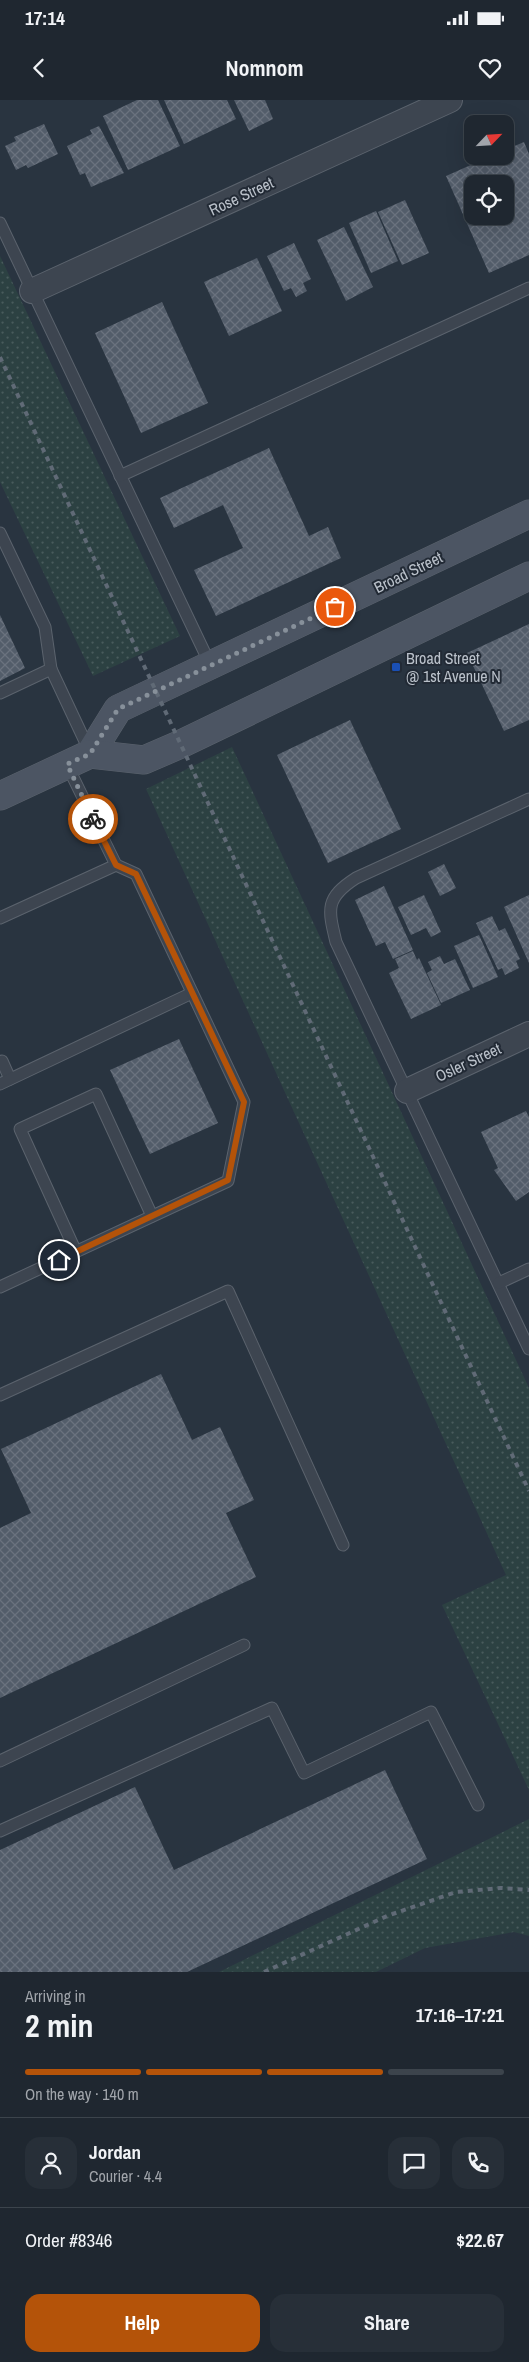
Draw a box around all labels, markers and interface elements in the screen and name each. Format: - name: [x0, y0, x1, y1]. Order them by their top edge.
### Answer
- text: 17:14: [25, 5, 65, 31]
- text: Nomnom: [225, 53, 304, 83]
- icon: back: [25, 54, 53, 82]
- icon: heart: [476, 54, 504, 82]
- north arrow: [464, 115, 514, 165]
- map controls: [464, 115, 514, 225]
- street label: Rose Street: [205, 171, 277, 221]
- button: locate: [464, 175, 514, 225]
- street label: Broad Street: [370, 546, 446, 598]
- pin: [314, 586, 356, 628]
- icon: bag: [321, 593, 349, 621]
- place label: Broad Street @ 1st Avenue N: [406, 647, 501, 687]
- marker: Broad Street @ 1st Avenue N: [390, 661, 402, 673]
- courier: [68, 794, 118, 844]
- icon: bike: [79, 805, 107, 833]
- street label: Osler Street: [432, 1037, 505, 1087]
- pin: [38, 1239, 80, 1281]
- icon: home: [45, 1246, 73, 1274]
- text: Arriving in: [25, 1985, 86, 2007]
- text: 17:16–17:21: [416, 2002, 504, 2028]
- text: 2 min: [25, 2004, 94, 2047]
- text: On the way · 140 m: [25, 2083, 139, 2105]
- button: person: [25, 2137, 77, 2189]
- button: chat: [388, 2137, 440, 2189]
- button: phone: [452, 2137, 504, 2189]
- text: Jordan: [89, 2139, 141, 2165]
- text: Courier · 4.4: [89, 2165, 162, 2187]
- text: Order #8346: [25, 2227, 112, 2253]
- text: $22.67: [456, 2227, 504, 2253]
- button: Help: [25, 2294, 260, 2352]
- button: Share: [270, 2294, 504, 2352]

